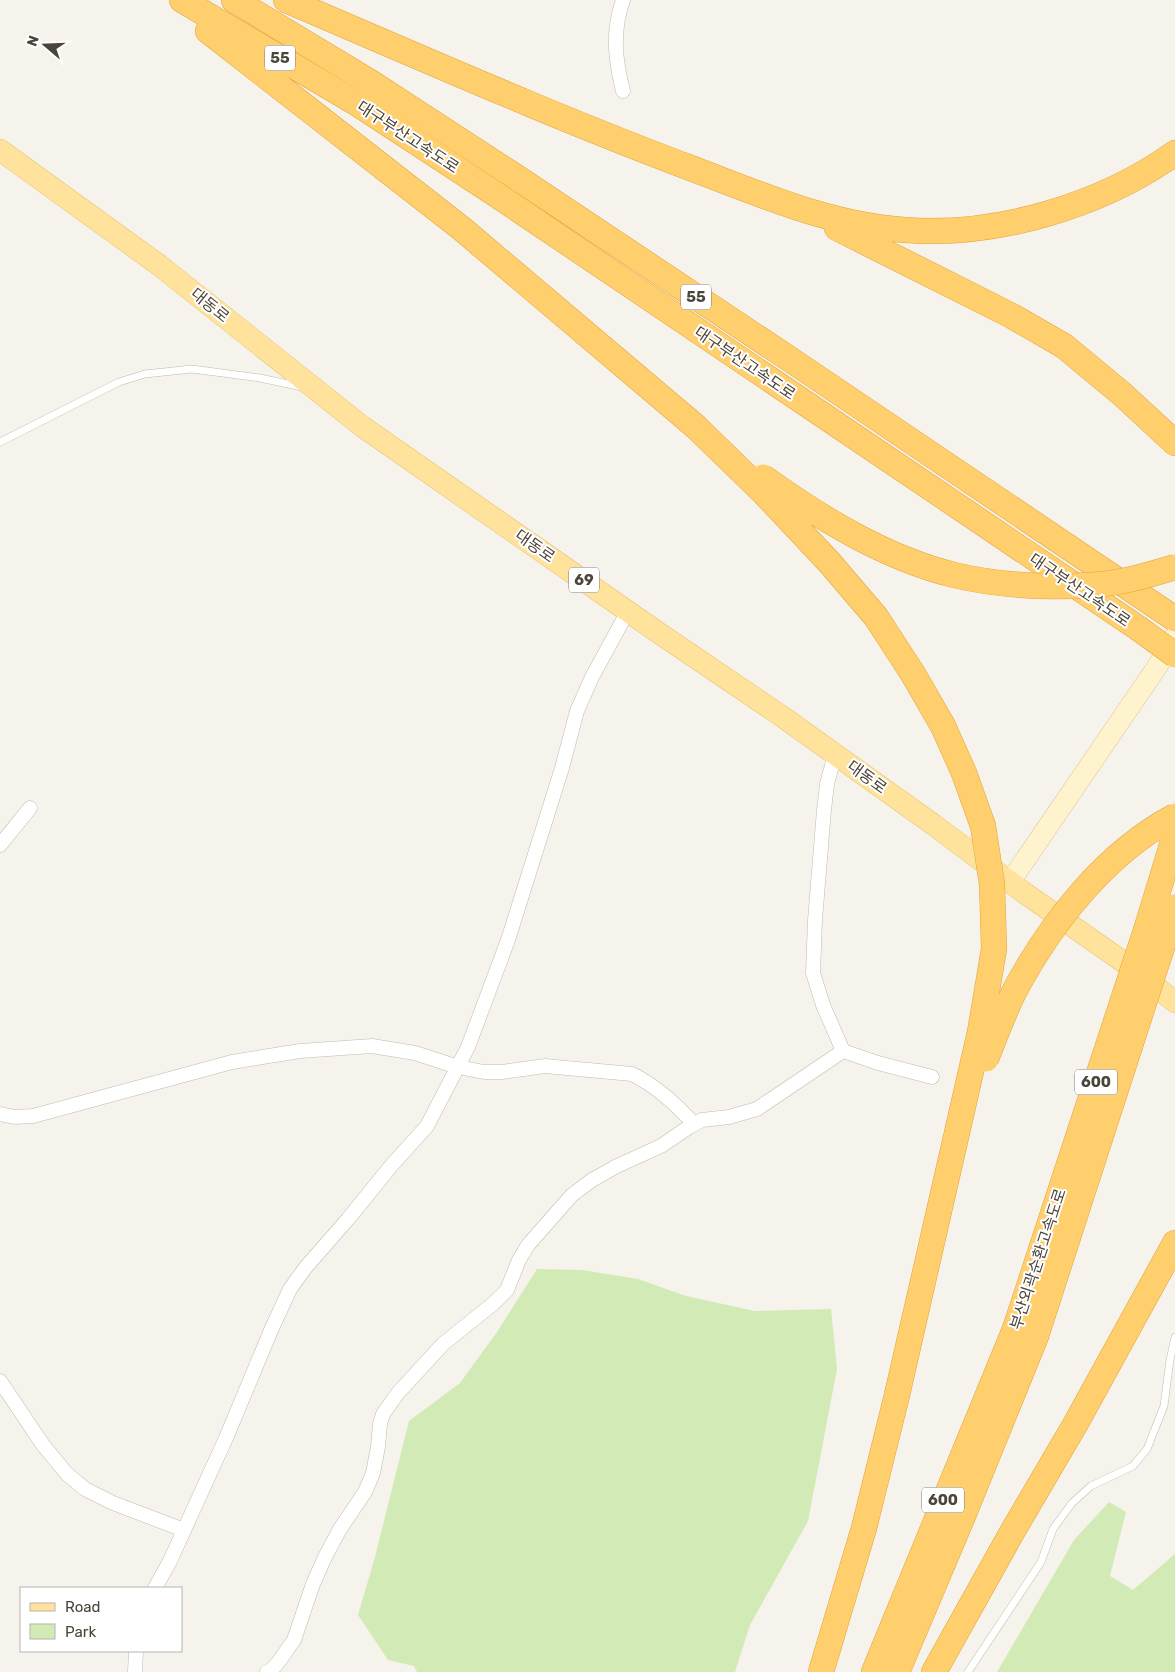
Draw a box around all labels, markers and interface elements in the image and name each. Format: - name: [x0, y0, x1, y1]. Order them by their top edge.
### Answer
- north arrow: [20, 20, 70, 70]
- text: N: [24, 33, 43, 48]
- road number: 55: [265, 46, 295, 70]
- street label: 대구부산고속도로: [353, 97, 463, 177]
- street label: 대동로: [187, 284, 233, 326]
- road number: 55: [681, 284, 711, 310]
- street label: 대구부산고속도로: [691, 322, 799, 404]
- street label: 대동로: [511, 526, 559, 567]
- street label: 대구부산고속도로: [1026, 549, 1134, 631]
- road number: 69: [569, 568, 599, 592]
- street label: 대동로: [844, 756, 891, 798]
- road number: 600: [1075, 1070, 1117, 1094]
- street label: 부산외곽순환고속도로: [1006, 1186, 1070, 1332]
- road number: 600: [922, 1488, 964, 1512]
- legend: [20, 1587, 182, 1652]
- text: Road: [65, 1598, 101, 1616]
- text: Park: [65, 1623, 96, 1641]

